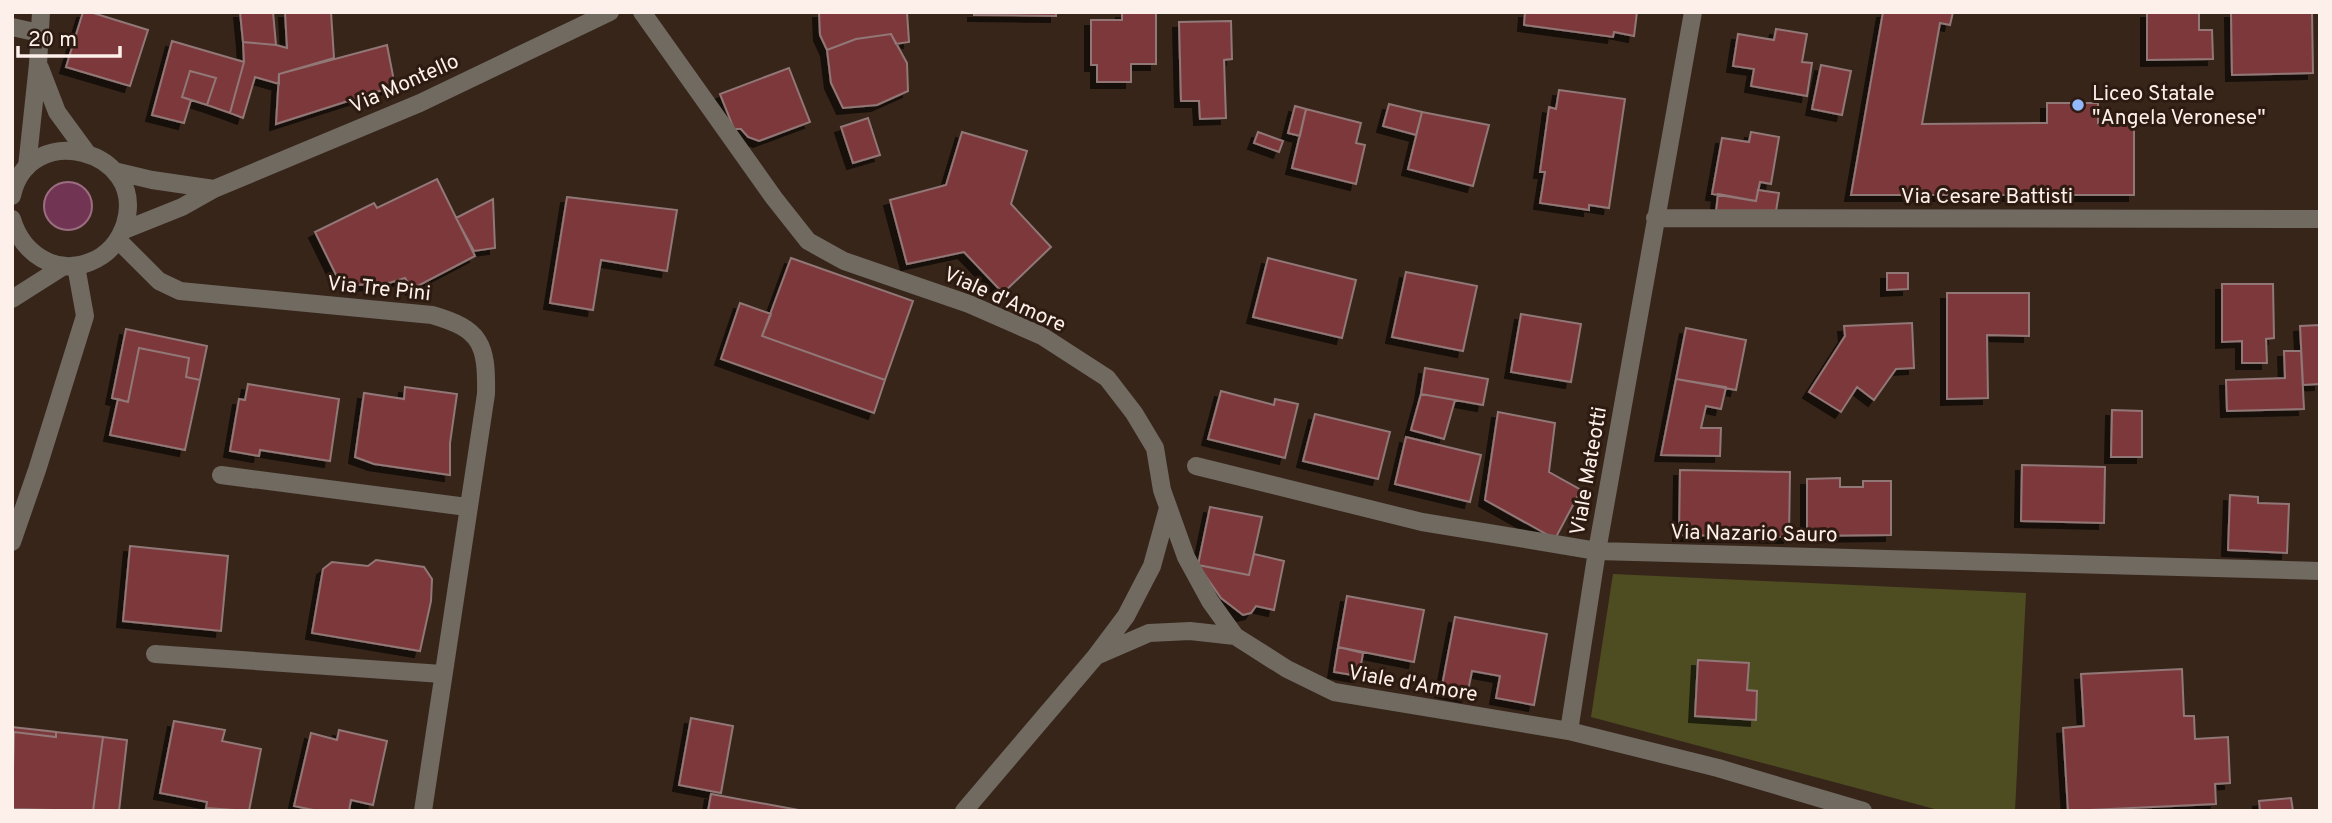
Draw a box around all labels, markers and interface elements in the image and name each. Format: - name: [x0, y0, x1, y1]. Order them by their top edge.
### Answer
- scale bar: [18, 14, 119, 58]
- text: 20 m: [28, 27, 77, 54]
- street label: Via Montello: [346, 48, 463, 120]
- place label: Liceo Statale "Angela Veronese": [2092, 81, 2266, 132]
- marker: Liceo Statale "Angela Veronese": [2070, 97, 2086, 113]
- street label: Via Cesare Battisti: [1901, 184, 2073, 211]
- street label: Viale d'Amore: [939, 261, 1070, 339]
- street label: Via Tre Pini: [326, 271, 432, 308]
- street label: Viale Mateotti: [1565, 405, 1614, 538]
- street label: Via Nazario Sauro: [1670, 520, 1838, 549]
- street label: Viale d'Amore: [1346, 660, 1480, 709]

